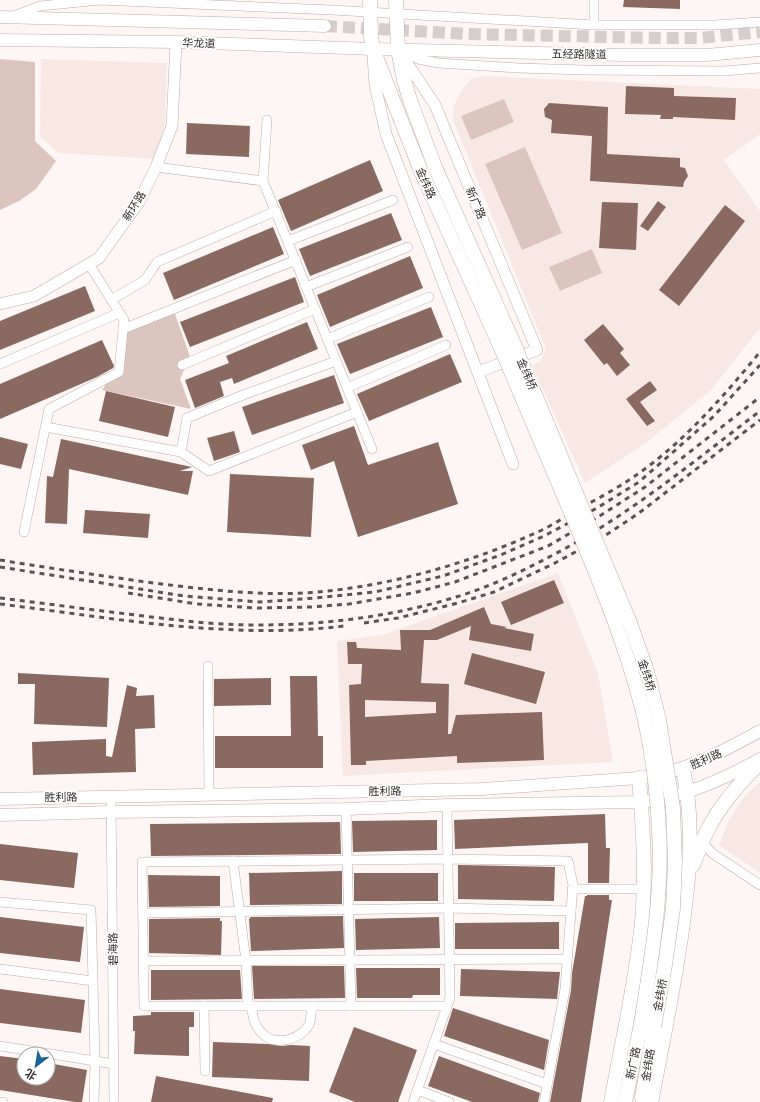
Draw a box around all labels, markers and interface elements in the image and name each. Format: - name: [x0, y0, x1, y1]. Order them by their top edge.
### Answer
- street label: 华龙道: [182, 35, 216, 51]
- street label: 五经路隧道: [551, 47, 607, 61]
- street label: 金纬路: [413, 165, 439, 201]
- street label: 新广路: [463, 185, 489, 221]
- street label: 新环路: [119, 188, 149, 224]
- street label: 金纬桥: [514, 356, 540, 392]
- street label: 金纬桥: [635, 657, 659, 693]
- street label: 胜利路: [688, 746, 724, 772]
- street label: 胜利路: [368, 784, 402, 798]
- street label: 胜利路: [44, 790, 78, 804]
- street label: 碧海路: [106, 932, 120, 966]
- street label: 金纬桥: [650, 978, 670, 1012]
- street label: 新广路: [623, 1045, 643, 1081]
- north arrow: [16, 1046, 56, 1086]
- street label: 金纬路: [639, 1048, 657, 1082]
- text: 北: [23, 1066, 39, 1083]

